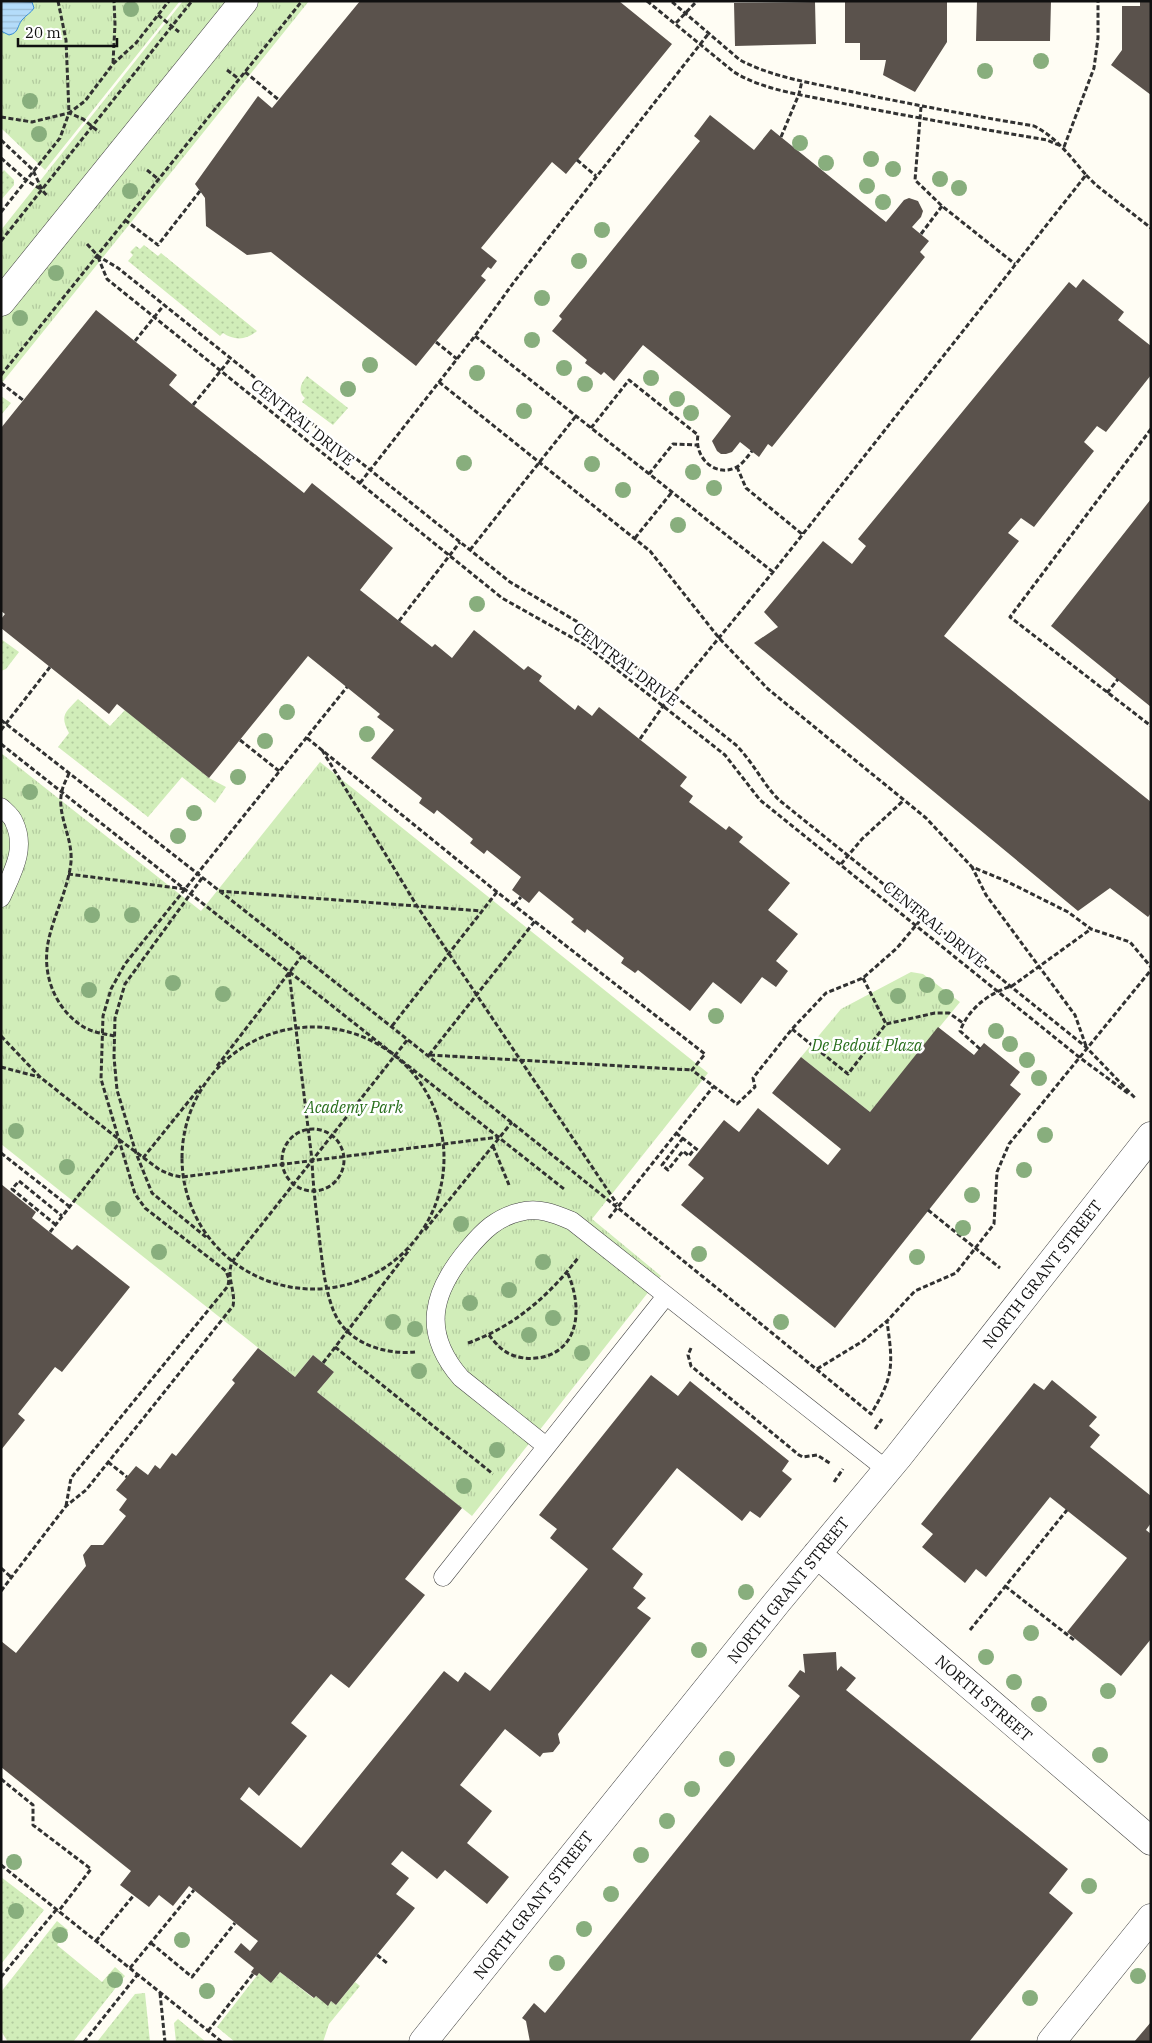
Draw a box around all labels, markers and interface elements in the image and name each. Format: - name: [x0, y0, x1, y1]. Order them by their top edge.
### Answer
- scale bar: [18, 15, 116, 47]
- text: 20 m: [25, 23, 61, 42]
- street label: CENTRAL DRIVE: [247, 374, 359, 470]
- street label: CENTRAL DRIVE: [569, 618, 683, 710]
- street label: CENTRAL DRIVE: [879, 876, 991, 972]
- park label: De Bedout Plaza: [810, 1035, 923, 1055]
- park label: Academy Park: [304, 1097, 404, 1117]
- street label: NORTH GRANT STREET: [978, 1196, 1106, 1352]
- street label: NORTH GRANT STREET: [723, 1513, 853, 1667]
- street label: NORTH STREET: [931, 1650, 1037, 1746]
- street label: NORTH GRANT STREET: [469, 1827, 597, 1983]

